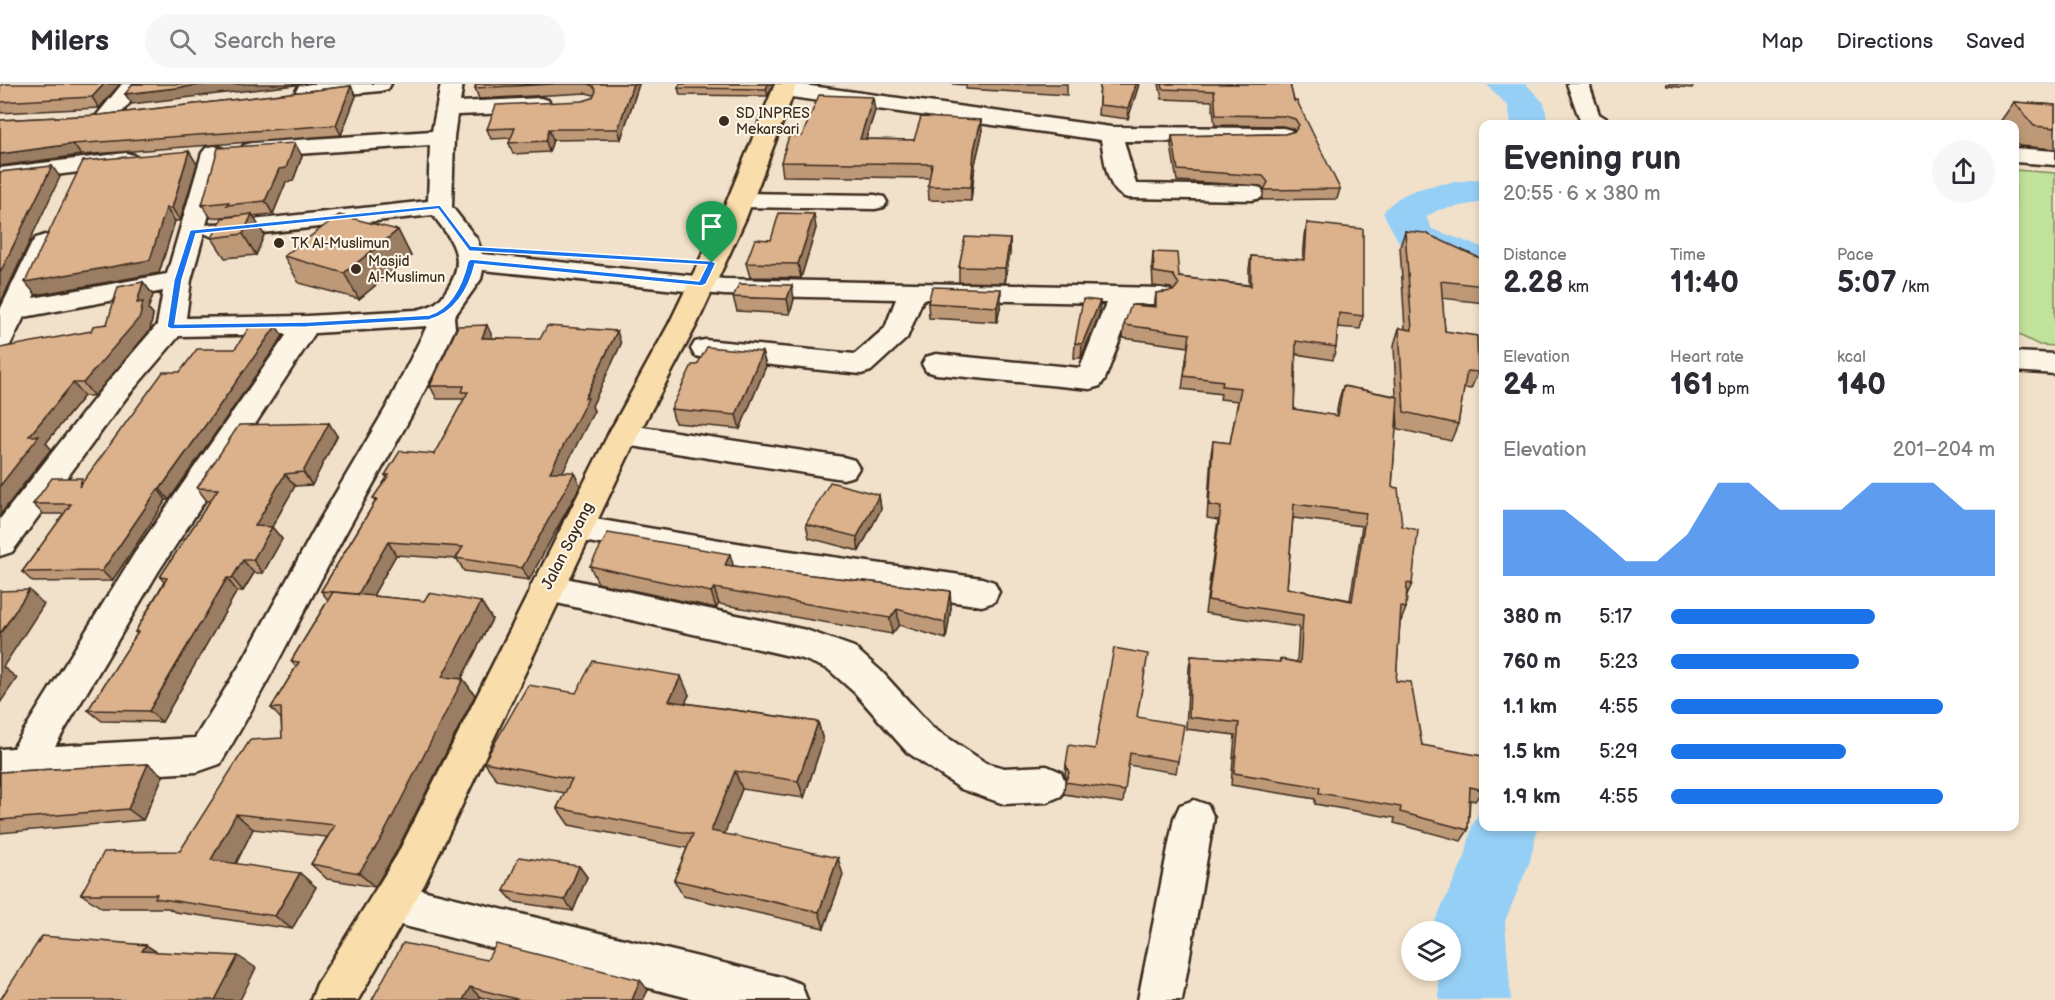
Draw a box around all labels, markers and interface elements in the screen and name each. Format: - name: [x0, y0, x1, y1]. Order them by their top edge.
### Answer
- search box: [145, 14, 565, 68]
- text: Milers: [30, 25, 109, 58]
- icon: search: [166, 25, 199, 58]
- text: Search here: [214, 28, 336, 55]
- text: Map: [1761, 29, 1804, 54]
- text: Directions: [1837, 29, 1933, 54]
- text: Saved: [1966, 29, 2025, 54]
- place label: SD INPRES Mekarsari: [736, 105, 810, 138]
- marker: SD INPRES Mekarsari: [717, 114, 731, 128]
- text: Evening run: [1503, 139, 1681, 179]
- button: share: [1932, 140, 1995, 203]
- text: 20:55 · 6 × 380 m: [1503, 182, 1661, 206]
- pin: [686, 201, 737, 263]
- icon: arrive: [695, 210, 728, 243]
- place label: TK Al-Muslimun: [291, 235, 390, 252]
- marker: TK Al-Muslimun: [272, 236, 286, 250]
- text: Distance: [1503, 246, 1567, 265]
- text: Time: [1670, 246, 1705, 265]
- text: Pace: [1837, 246, 1873, 265]
- place label: Masjid Al-Muslimun: [368, 253, 445, 286]
- marker: Masjid Al-Muslimun: [349, 262, 363, 276]
- text: 2.28: [1503, 265, 1564, 301]
- text: 11:40: [1670, 265, 1739, 301]
- text: 5:07: [1837, 265, 1897, 301]
- text: km: [1564, 278, 1589, 297]
- text: /km: [1897, 278, 1929, 297]
- text: Elevation: [1503, 348, 1570, 367]
- text: Heart rate: [1670, 348, 1744, 367]
- text: kcal: [1837, 348, 1866, 367]
- text: 24: [1503, 367, 1537, 403]
- text: 161: [1670, 367, 1713, 403]
- text: 140: [1837, 367, 1886, 403]
- text: m: [1537, 380, 1555, 399]
- text: bpm: [1713, 380, 1749, 399]
- text: Elevation: [1503, 438, 1586, 462]
- text: 201–204 m: [1893, 438, 1995, 462]
- street label: Jalan Sayang: [538, 499, 598, 593]
- text: 380 m: [1503, 605, 1562, 629]
- text: 5:17: [1599, 605, 1632, 629]
- text: 760 m: [1503, 650, 1561, 674]
- text: 5:23: [1599, 650, 1638, 674]
- text: 1.1 km: [1503, 695, 1557, 719]
- text: 4:55: [1599, 695, 1638, 719]
- text: 1.5 km: [1503, 740, 1560, 764]
- text: 5:29: [1599, 740, 1638, 764]
- text: 1.9 km: [1503, 785, 1560, 809]
- text: 4:55: [1599, 785, 1638, 809]
- map controls: [1401, 921, 1461, 981]
- button: layers: [1401, 921, 1461, 981]

